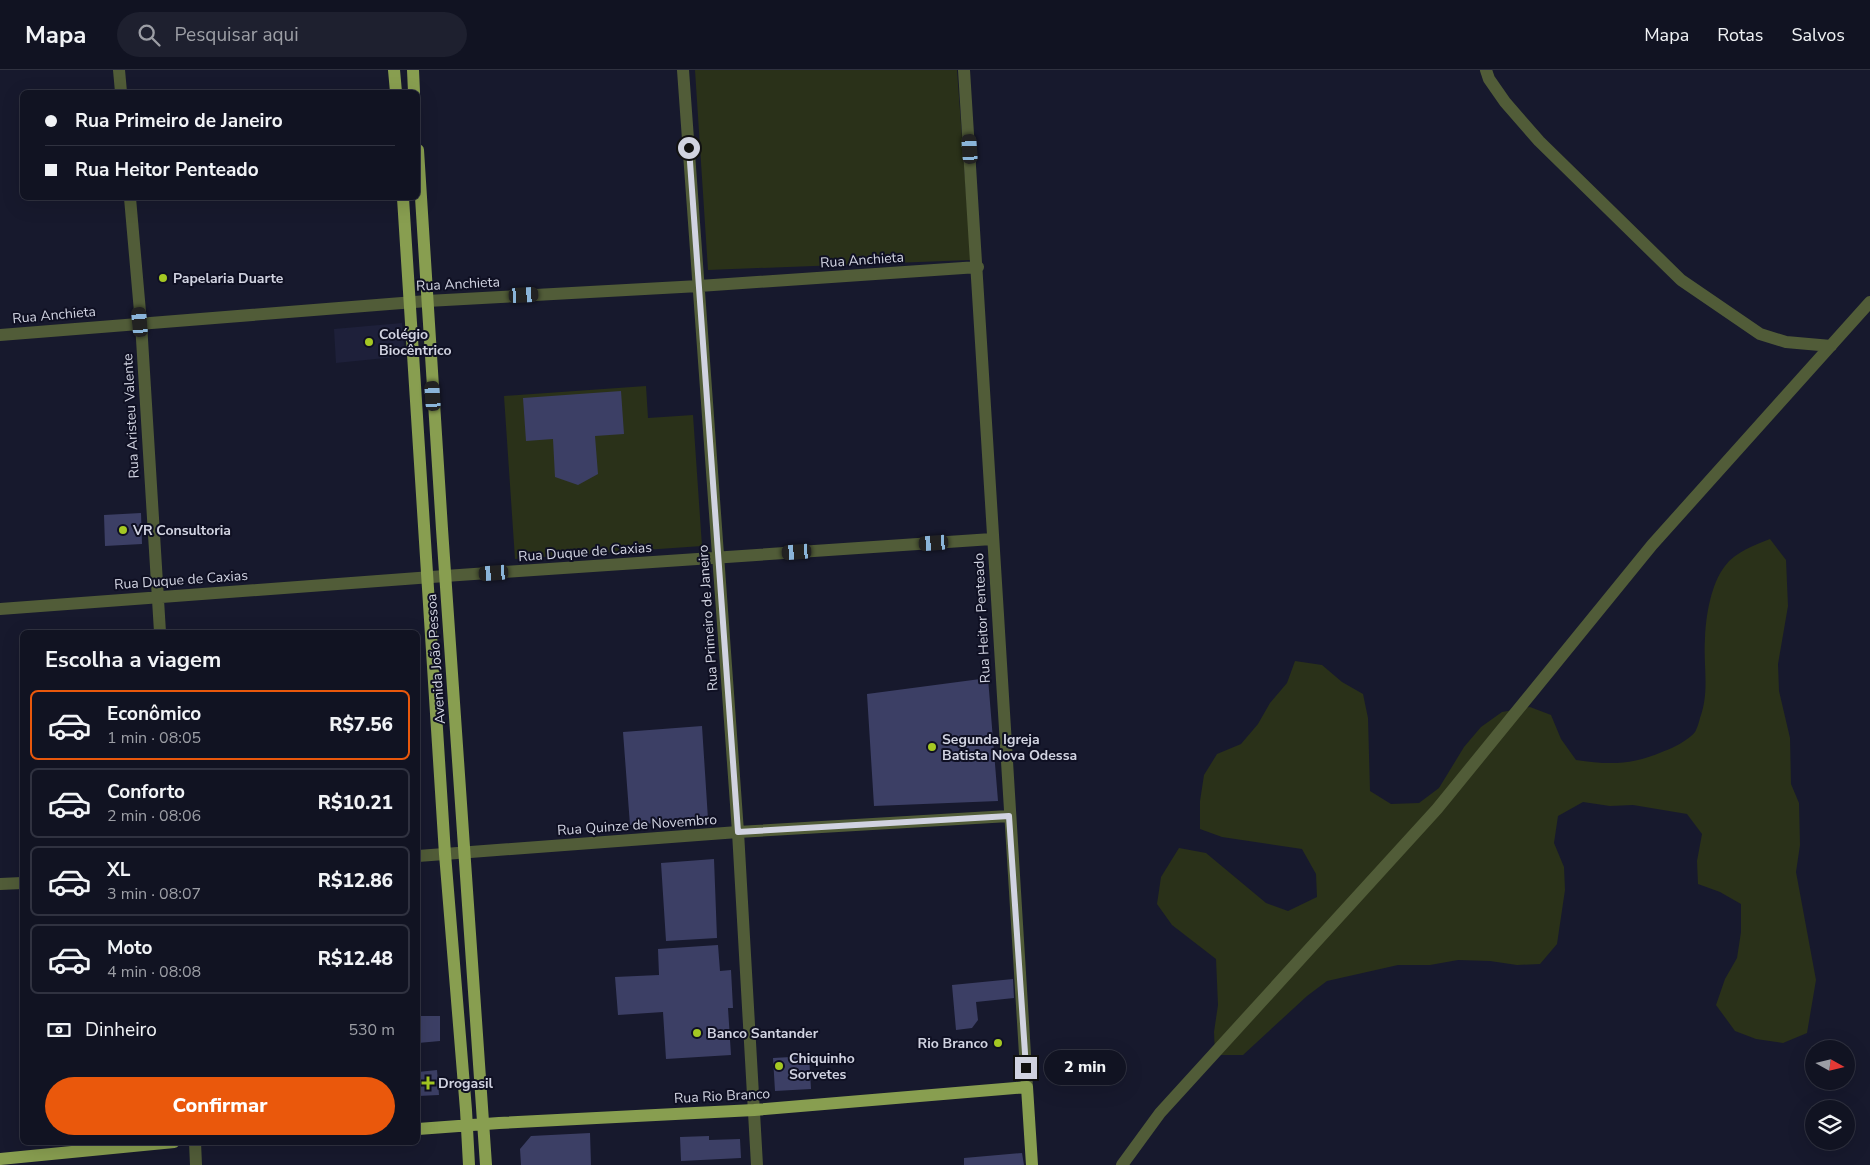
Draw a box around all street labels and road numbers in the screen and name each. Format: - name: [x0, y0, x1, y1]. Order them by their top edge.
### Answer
- street label: Rua Anchieta: [820, 248, 904, 272]
- street label: Rua Anchieta: [416, 272, 500, 296]
- street label: Rua Anchieta: [11, 302, 97, 328]
- street label: Rua Aristeu Valente: [118, 353, 144, 479]
- street label: Rua Duque de Caxias: [517, 538, 653, 566]
- street label: Rua Primeiro de Janeiro: [693, 544, 723, 692]
- street label: Rua Heitor Penteado: [969, 552, 995, 684]
- street label: Rua Duque de Caxias: [113, 566, 249, 594]
- street label: Avenida João Pessoa: [422, 593, 450, 725]
- street label: Rua Quinze de Novembro: [556, 810, 718, 840]
- street label: Rua Rio Branco: [673, 1084, 771, 1108]

